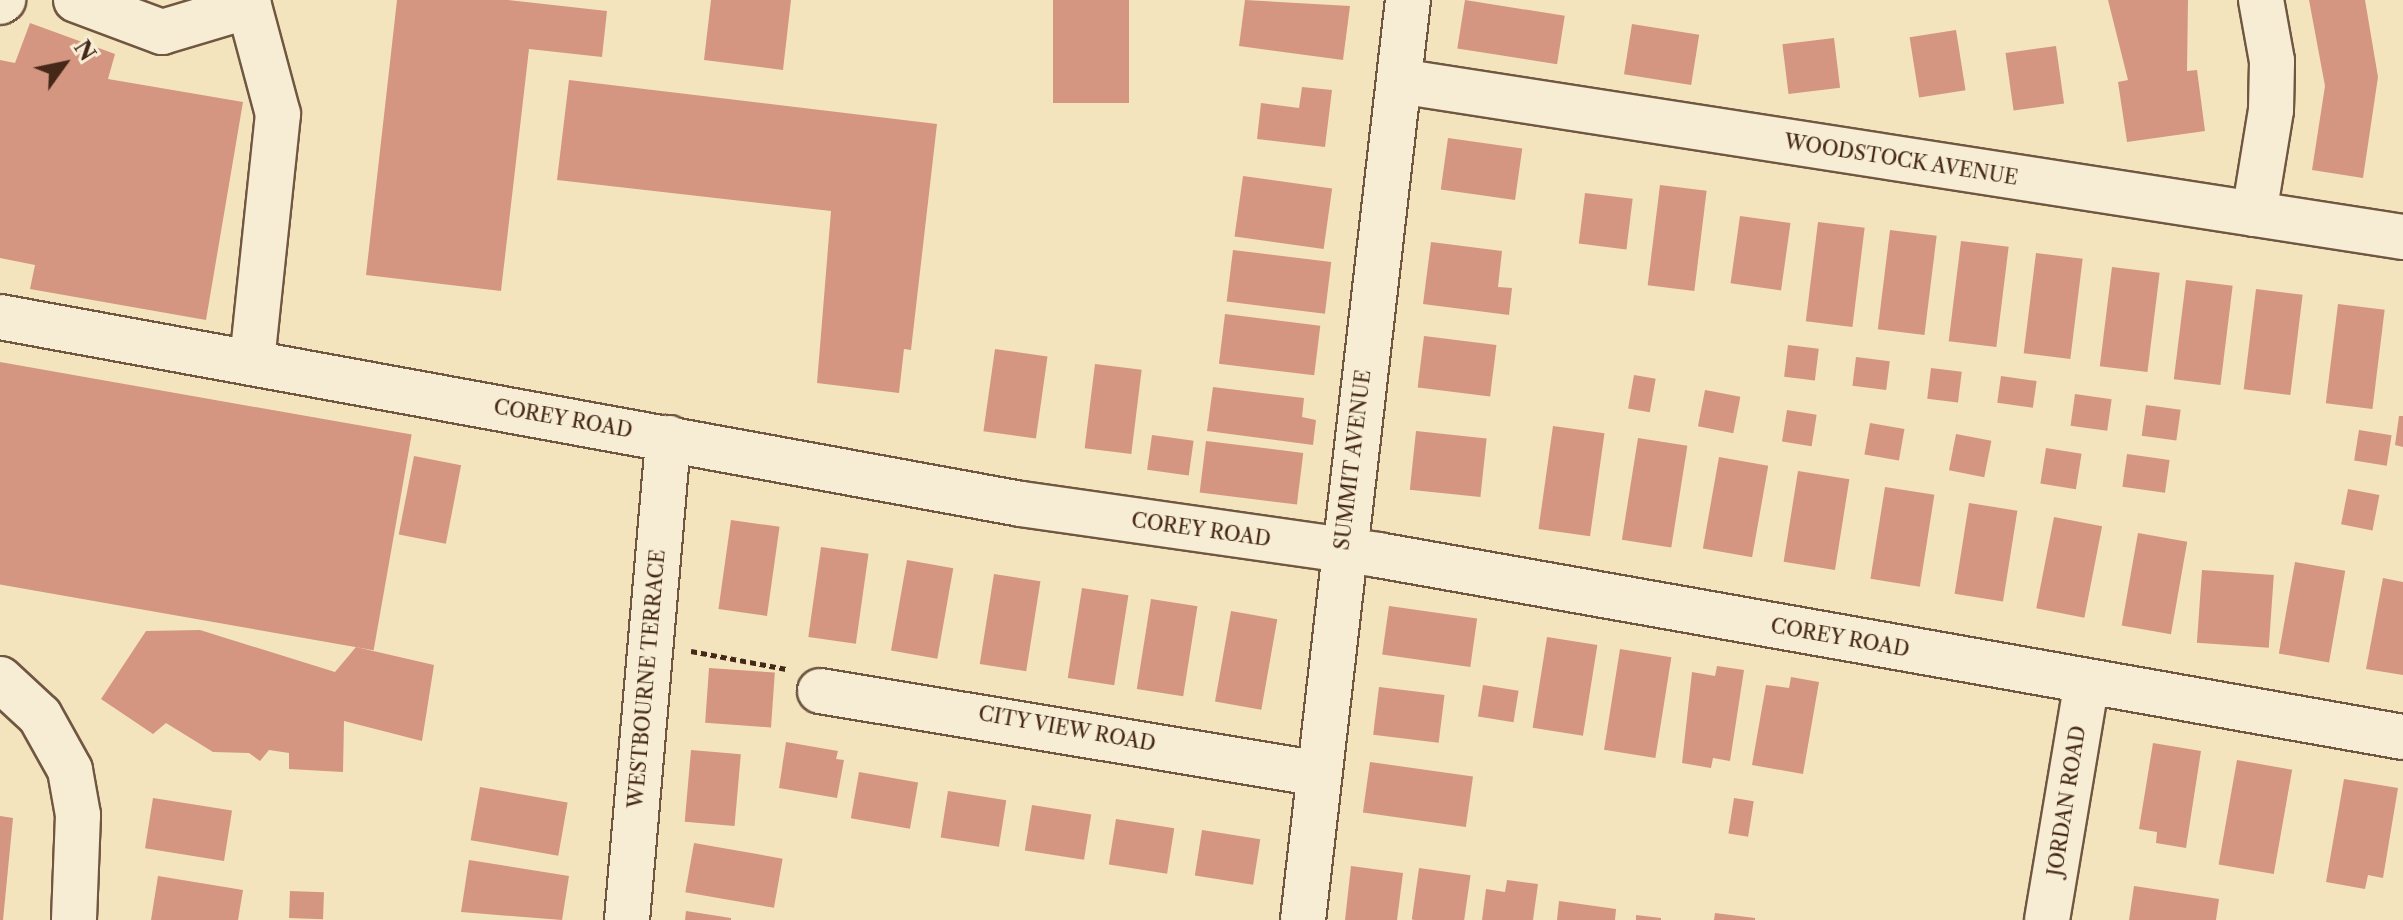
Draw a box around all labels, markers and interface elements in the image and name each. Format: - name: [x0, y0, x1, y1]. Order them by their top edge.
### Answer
- north arrow: [24, 24, 104, 104]
- text: N: [68, 35, 101, 66]
- street label: WOODSTOCK AVENUE: [1782, 130, 2020, 190]
- street label: SUMMIT AVENUE: [1330, 368, 1376, 552]
- street label: COREY ROAD: [491, 395, 635, 443]
- street label: COREY ROAD: [1129, 508, 1273, 552]
- street label: WESTBOURNE TERRACE: [624, 548, 670, 810]
- street label: COREY ROAD: [1768, 614, 1912, 662]
- street label: CITY VIEW ROAD: [975, 701, 1159, 757]
- street label: JORDAN ROAD: [2043, 724, 2091, 878]

